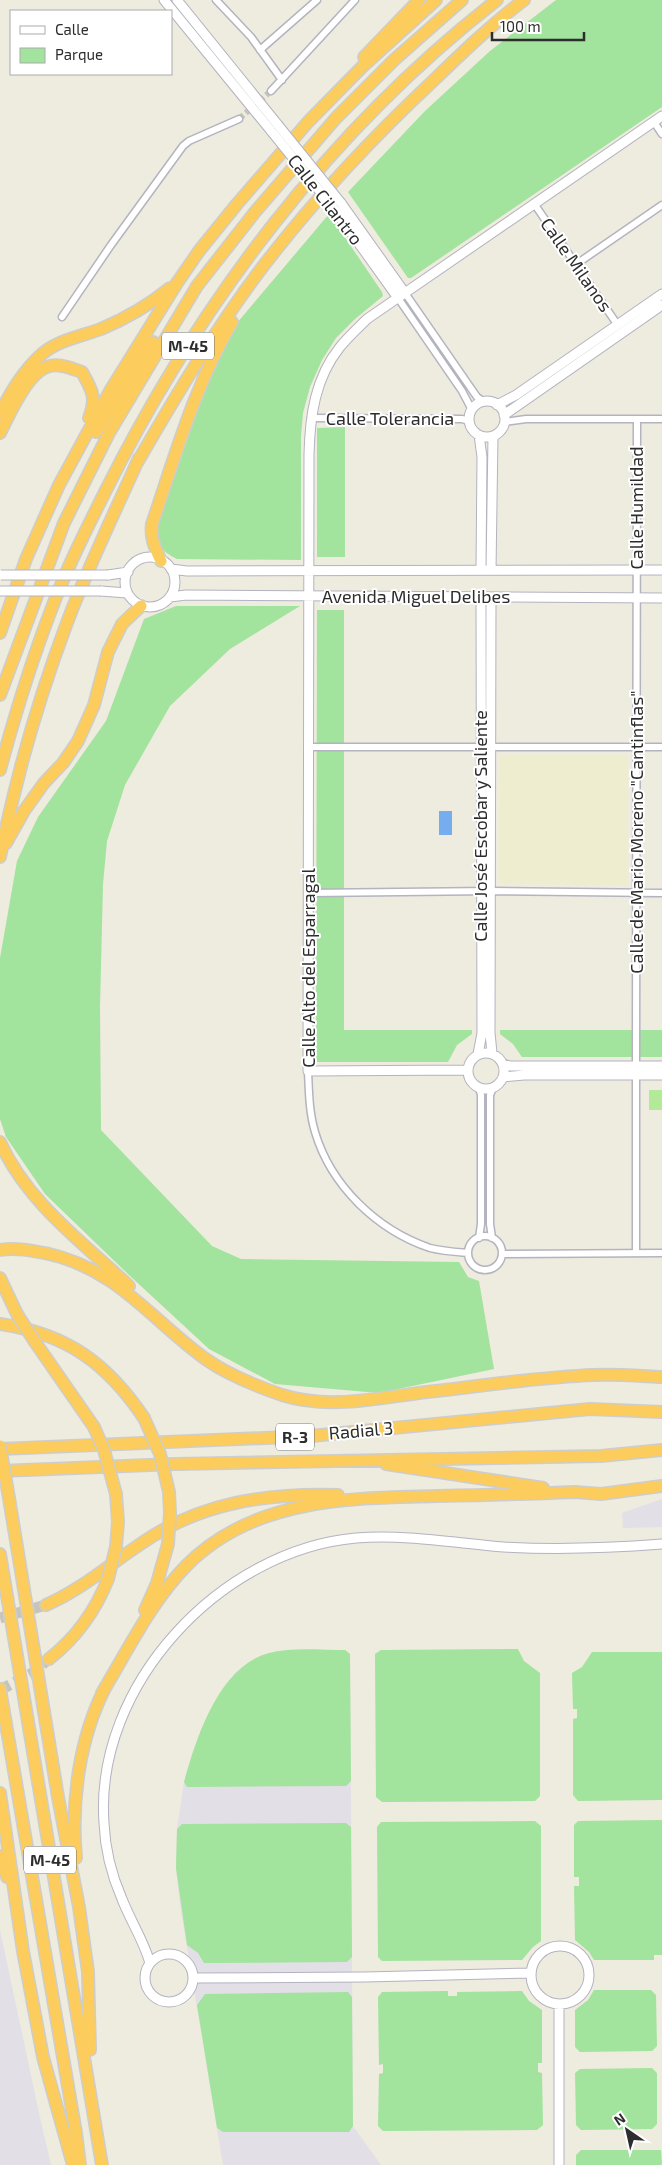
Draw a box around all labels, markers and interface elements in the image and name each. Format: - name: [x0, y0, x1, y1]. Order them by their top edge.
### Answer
- legend: [10, 10, 172, 75]
- scale bar: [492, 10, 584, 42]
- text: 100 m: [500, 17, 541, 35]
- text: Calle: [55, 20, 89, 38]
- text: Parque: [55, 45, 103, 63]
- street label: Calle Cilantro: [284, 150, 368, 249]
- street label: Calle Milanos: [536, 213, 617, 316]
- road number: M-45: [162, 332, 214, 360]
- street label: Calle Tolerancia: [326, 407, 454, 429]
- street label: Calle Humildad: [625, 447, 647, 569]
- street label: Avenida Miguel Delibes: [322, 585, 510, 607]
- street label: Calle de Mario Moreno "Cantinflas": [625, 690, 647, 974]
- street label: Calle José Escobar y Saliente: [469, 710, 491, 942]
- street label: Calle Alto del Esparragal: [297, 868, 319, 1068]
- street label: Radial 3: [328, 1416, 394, 1444]
- road number: R-3: [276, 1424, 314, 1450]
- road number: M-45: [24, 1846, 76, 1874]
- north arrow: [602, 2105, 652, 2155]
- text: N: [611, 2109, 628, 2129]

